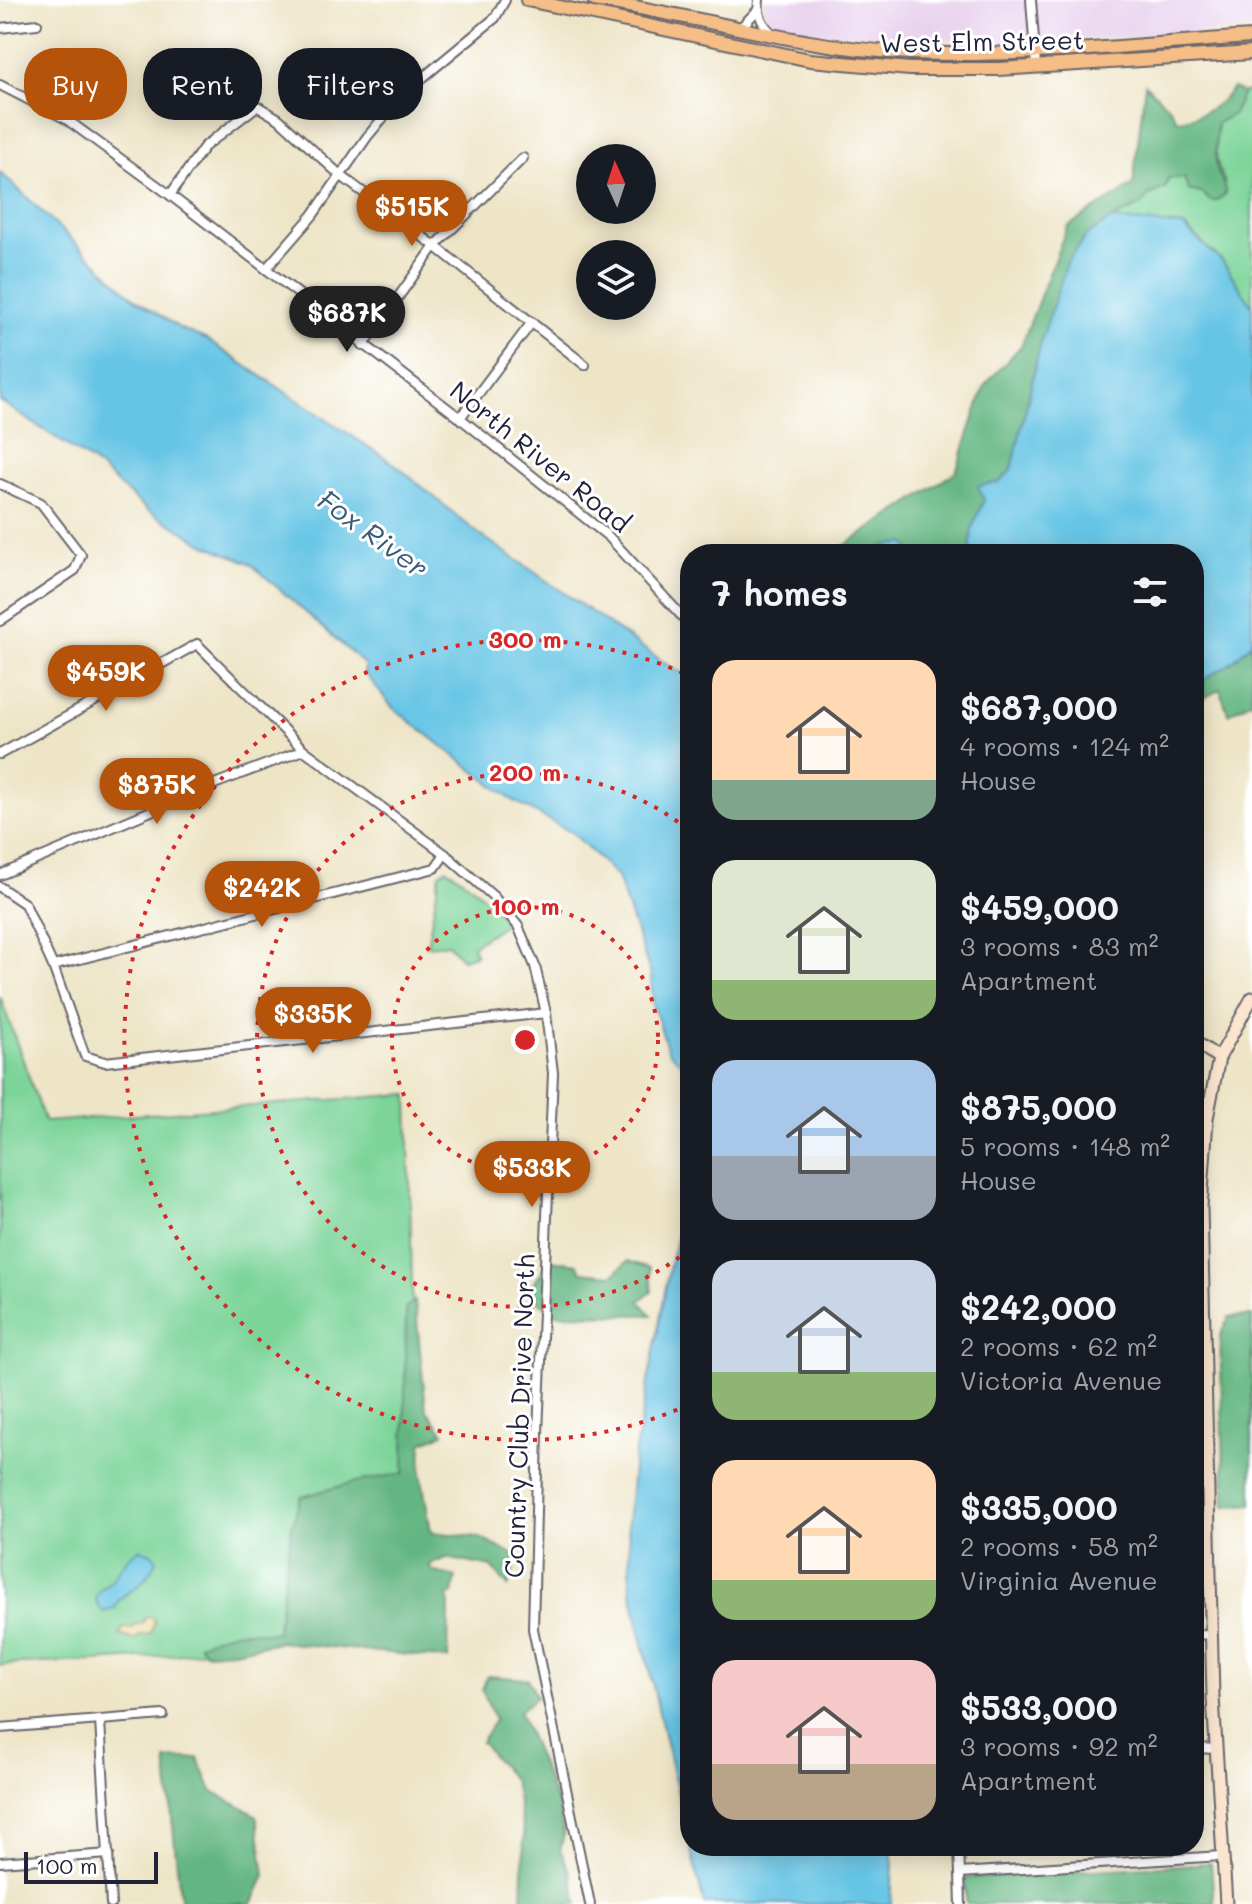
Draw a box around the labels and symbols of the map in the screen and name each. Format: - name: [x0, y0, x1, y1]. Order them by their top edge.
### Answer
- street label: West Elm Street: [879, 22, 1085, 60]
- north arrow: [576, 144, 656, 224]
- pin: $515K: [356, 180, 468, 248]
- pin: $687K: [291, 286, 403, 354]
- street label: North River Road: [443, 373, 638, 540]
- water label: Fox River: [311, 481, 436, 585]
- text: 300 m: [489, 623, 561, 654]
- pin: $459K: [50, 645, 162, 713]
- text: 200 m: [489, 756, 561, 787]
- pin: $875K: [101, 758, 213, 826]
- pin: $242K: [206, 861, 318, 929]
- text: 100 m: [490, 890, 560, 921]
- pin: $335K: [257, 987, 369, 1055]
- centre of rings: [511, 1026, 539, 1054]
- pin: $533K: [476, 1141, 588, 1209]
- street label: Country Club Drive North: [496, 1253, 542, 1578]
- scale bar: [24, 1848, 158, 1884]

